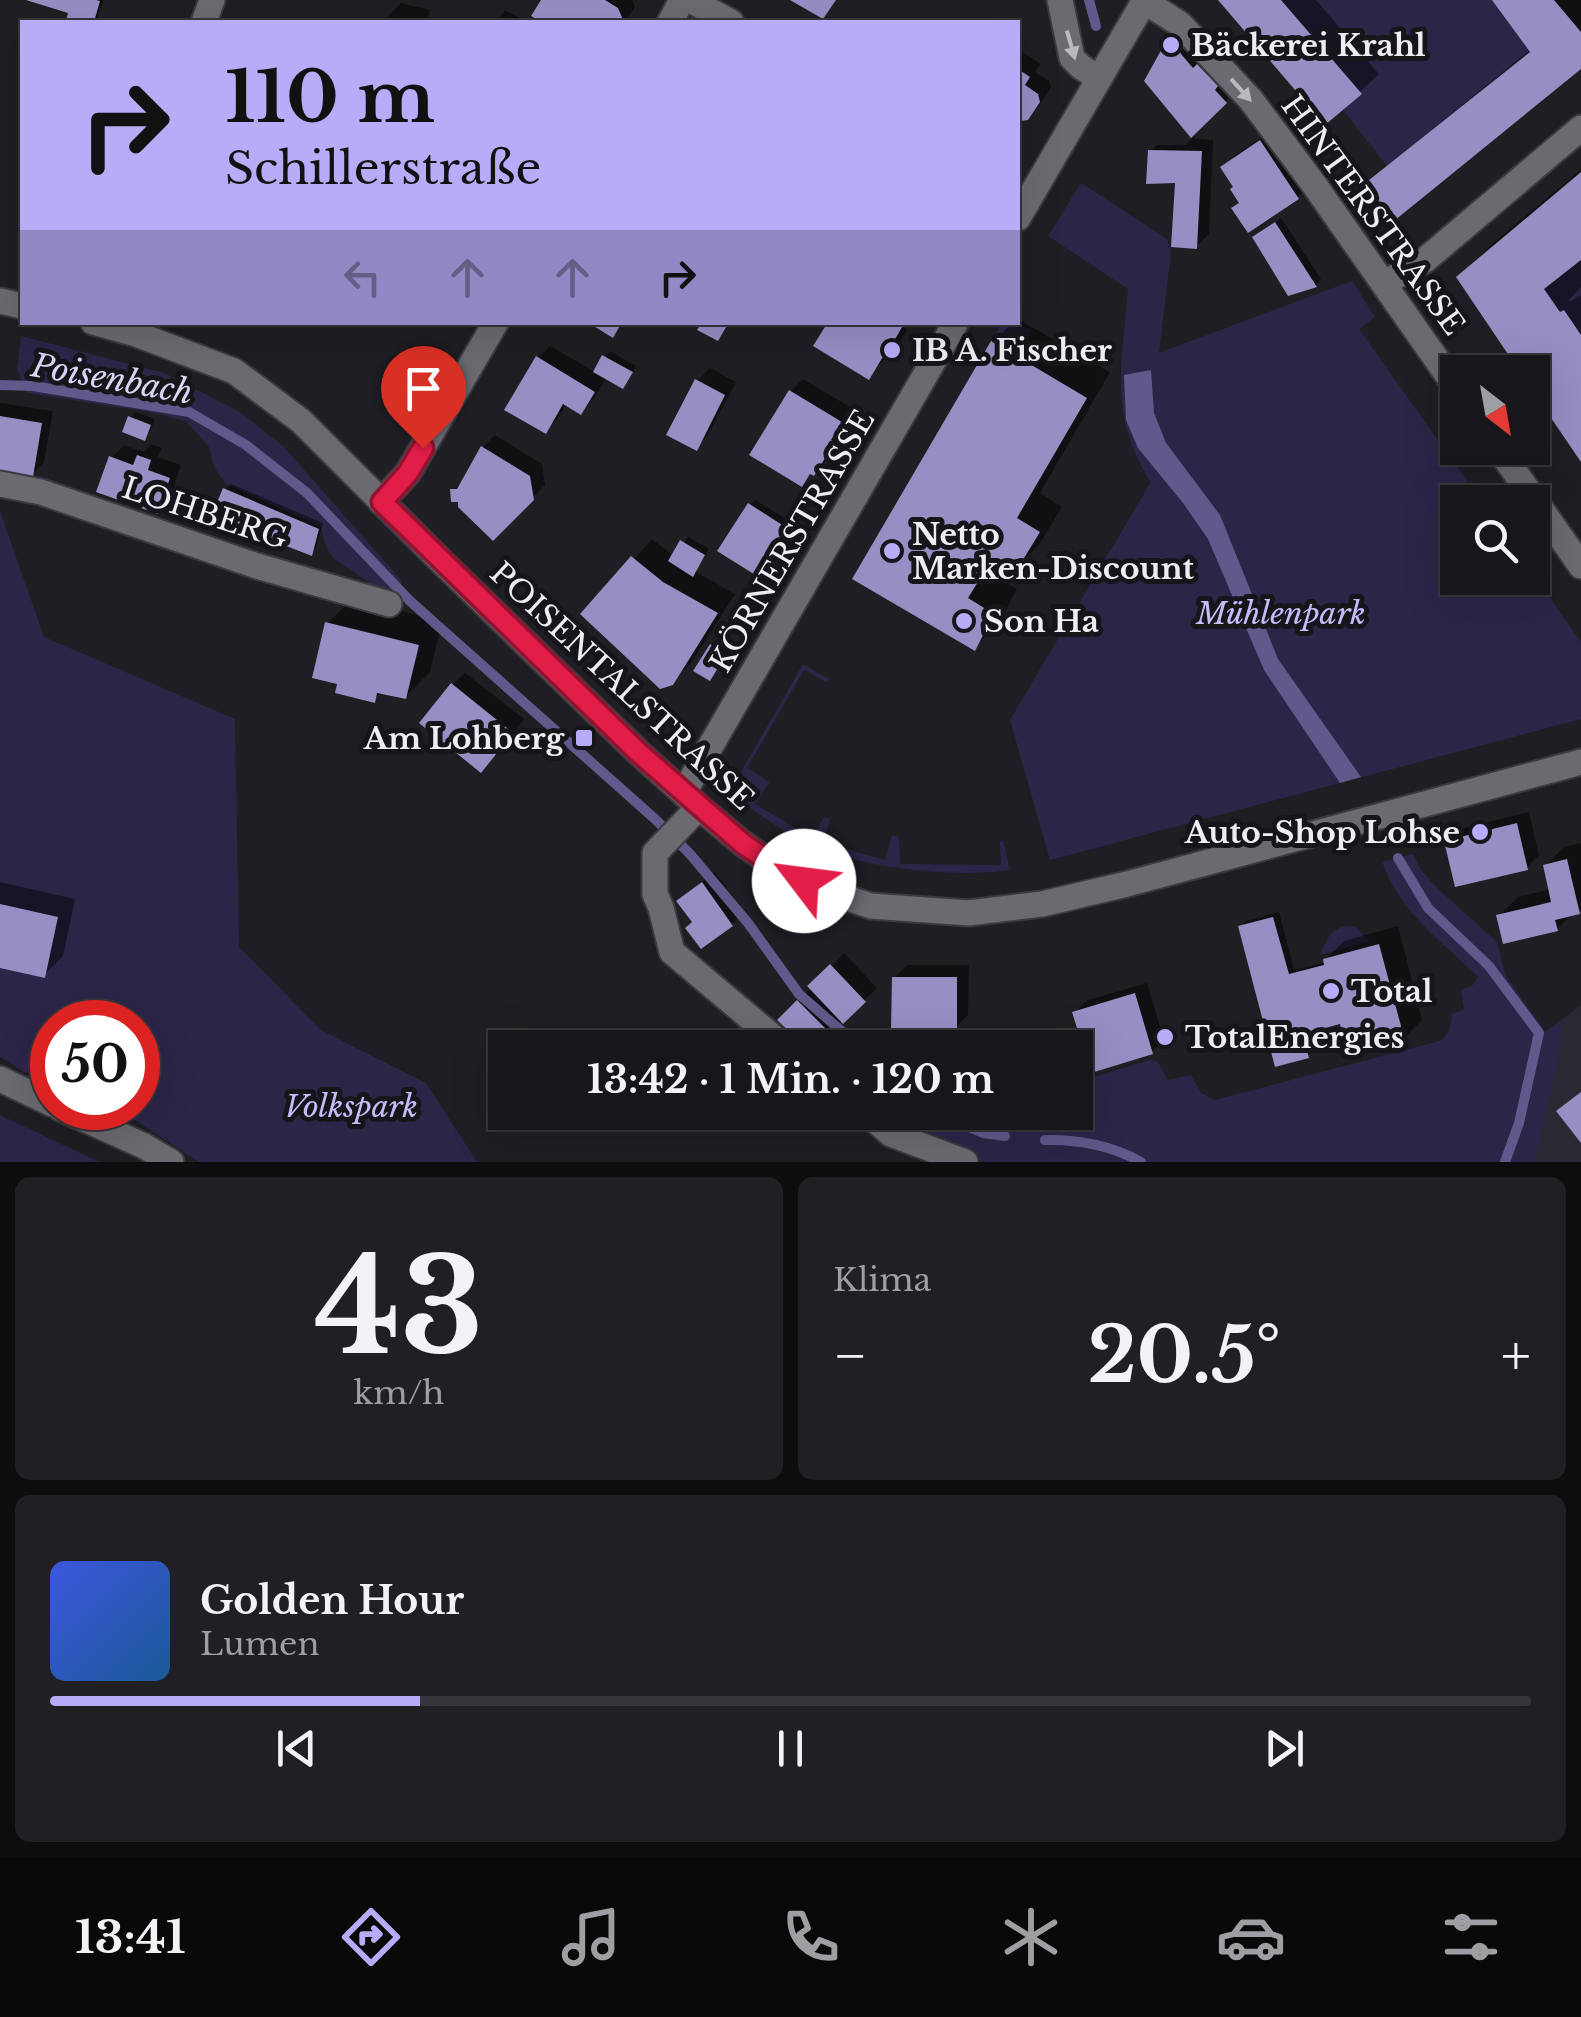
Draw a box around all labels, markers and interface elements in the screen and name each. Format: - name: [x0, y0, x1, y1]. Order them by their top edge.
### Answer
- place label: Bäckerei Krahl: [1191, 27, 1426, 64]
- one-way arrow: [1064, 30, 1079, 60]
- marker: Bäckerei Krahl: [1160, 34, 1182, 56]
- text: 110 m: [225, 54, 435, 141]
- icon: right: [60, 60, 190, 190]
- one-way arrow: [1229, 77, 1251, 102]
- street label: HINTERSTRASSE: [1274, 88, 1472, 342]
- text: Schillerstraße: [225, 140, 541, 196]
- icon: left: [335, 250, 390, 305]
- icon: ahead: [440, 250, 495, 305]
- icon: ahead: [545, 250, 600, 305]
- icon: right: [650, 250, 705, 305]
- place label: IB A. Fischer: [912, 332, 1112, 369]
- marker: IB A. Fischer: [881, 339, 903, 361]
- water label: Poisenbach: [27, 345, 196, 413]
- pin: [381, 346, 466, 449]
- north arrow: [1440, 355, 1550, 465]
- map controls: [1440, 355, 1550, 595]
- icon: arrive: [396, 361, 451, 416]
- street label: KÖRNERSTRASSE: [702, 403, 882, 679]
- street label: LOHBERG: [118, 469, 292, 557]
- button: search: [1440, 485, 1550, 595]
- place label: Netto Marken-Discount: [912, 516, 1195, 587]
- marker: Netto Marken-Discount: [881, 540, 903, 562]
- street label: POISENTALSTRASSE: [483, 554, 761, 818]
- park label: Mühlenpark: [1195, 595, 1366, 632]
- place label: Son Ha: [984, 603, 1099, 640]
- marker: Son Ha: [953, 610, 975, 632]
- place label: Am Lohberg: [363, 720, 565, 757]
- marker: Am Lohberg: [573, 727, 595, 749]
- place label: Auto-Shop Lohse: [1184, 814, 1460, 851]
- marker: Auto-Shop Lohse: [1469, 821, 1491, 843]
- position arrow: [752, 829, 856, 933]
- place label: Total: [1351, 973, 1433, 1010]
- marker: Total: [1320, 980, 1342, 1002]
- speed limit sign: 50: [30, 1000, 160, 1130]
- place label: TotalEnergies: [1185, 1019, 1404, 1056]
- marker: TotalEnergies: [1154, 1026, 1176, 1048]
- text: 13:42 · 1 Min. · 120 m: [587, 1056, 994, 1103]
- park label: Volkspark: [284, 1088, 418, 1125]
- text: 43: [314, 1227, 484, 1388]
- text: Klima: [833, 1260, 931, 1300]
- text: 20.5°: [1088, 1309, 1281, 1402]
- text: −: [833, 1322, 868, 1390]
- text: +: [1501, 1322, 1531, 1390]
- text: km/h: [354, 1373, 444, 1413]
- text: Golden Hour: [200, 1577, 464, 1624]
- text: Lumen: [200, 1624, 319, 1664]
- icon: previous: [269, 1721, 324, 1776]
- icon: pause: [763, 1721, 818, 1776]
- icon: next: [1257, 1721, 1312, 1776]
- icon: directions: [336, 1902, 406, 1972]
- icon: music: [556, 1902, 626, 1972]
- icon: phone: [776, 1902, 846, 1972]
- icon: climate: [996, 1902, 1066, 1972]
- icon: car: [1216, 1902, 1286, 1972]
- icon: filters: [1436, 1902, 1506, 1972]
- text: 13:41: [75, 1909, 186, 1965]

